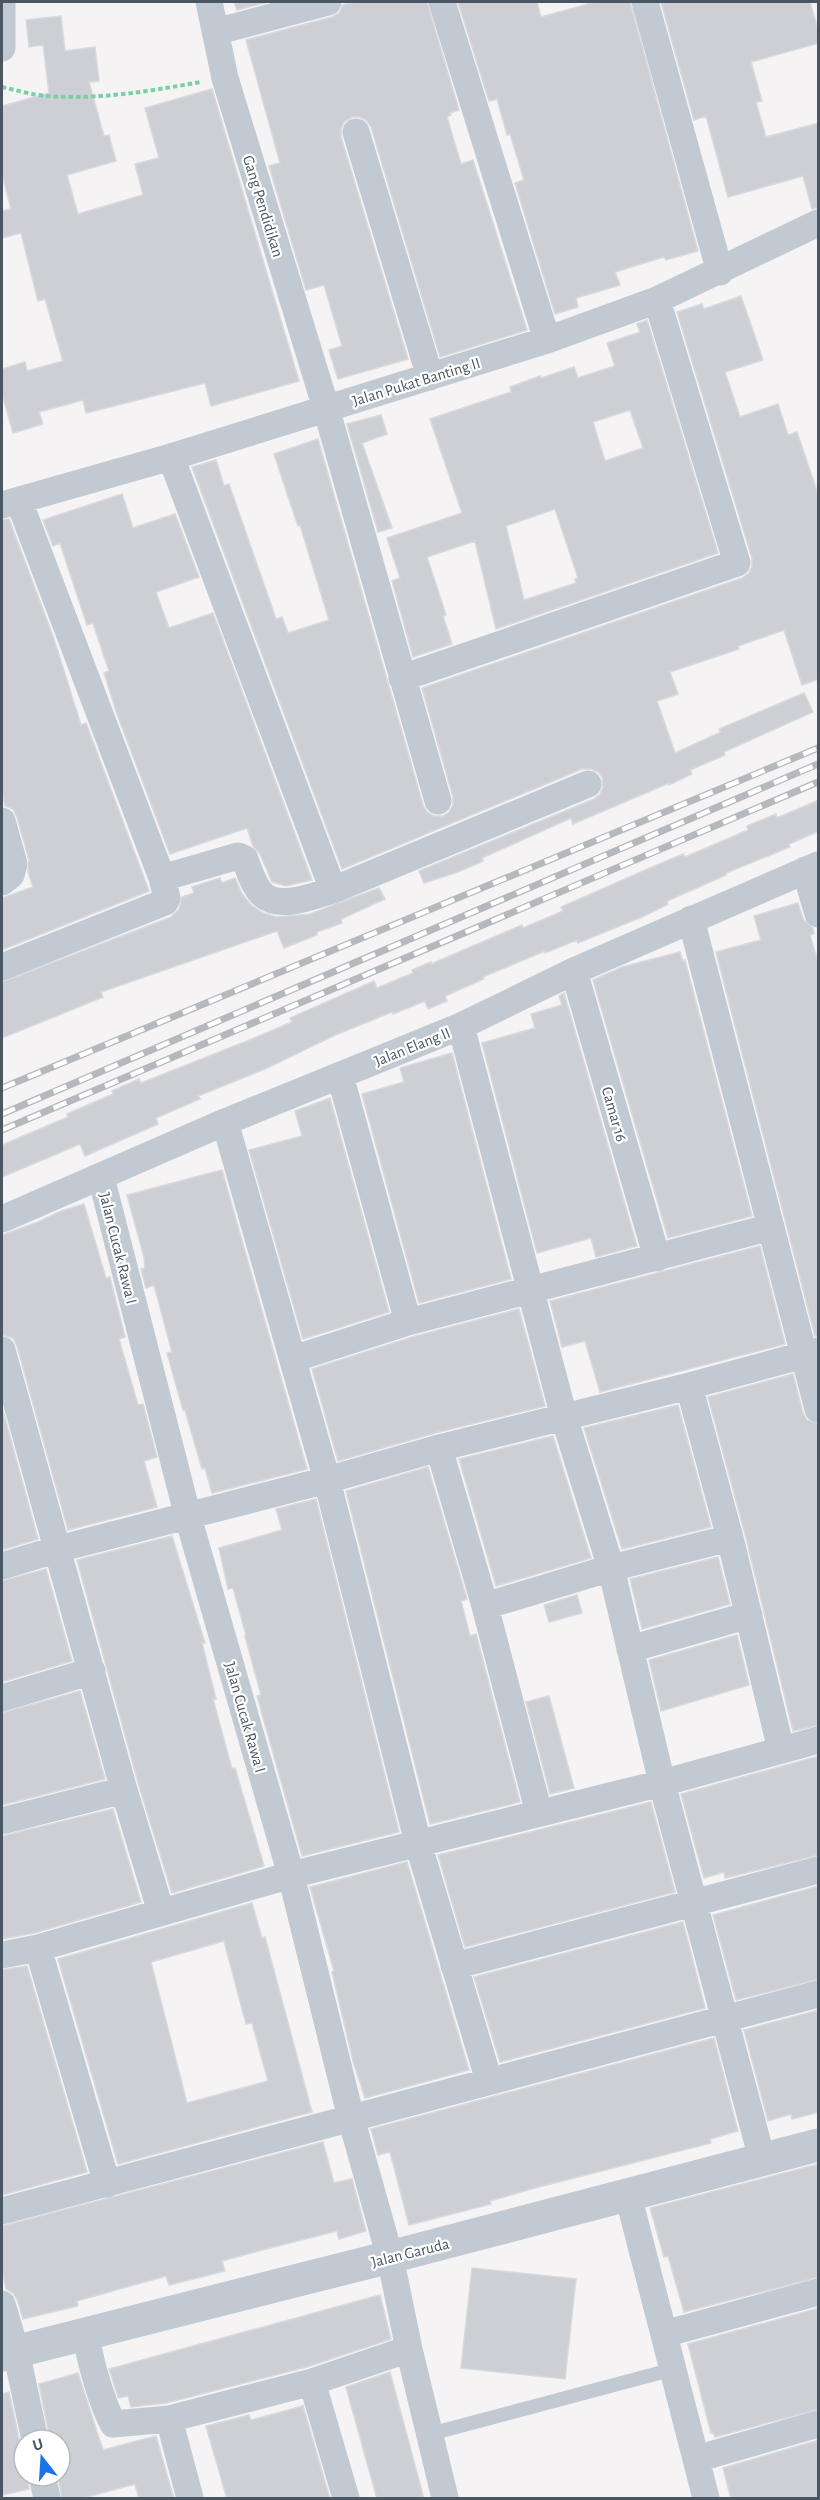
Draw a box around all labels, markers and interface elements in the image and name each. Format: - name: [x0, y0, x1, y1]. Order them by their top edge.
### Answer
- street label: Gang Pendidikan: [240, 154, 286, 259]
- street label: Jalan Pukat Banting II: [350, 355, 482, 409]
- street label: Jalan Elang II: [372, 1024, 453, 1069]
- street label: Camar 16: [599, 1085, 630, 1144]
- street label: Jalan Cucak Rawa I: [96, 1191, 140, 1306]
- street label: Jalan Cucak Rawa I: [222, 1660, 268, 1774]
- street label: Jalan Garuda: [370, 2236, 451, 2270]
- north arrow: [12, 2428, 72, 2488]
- text: U: [31, 2435, 45, 2454]

